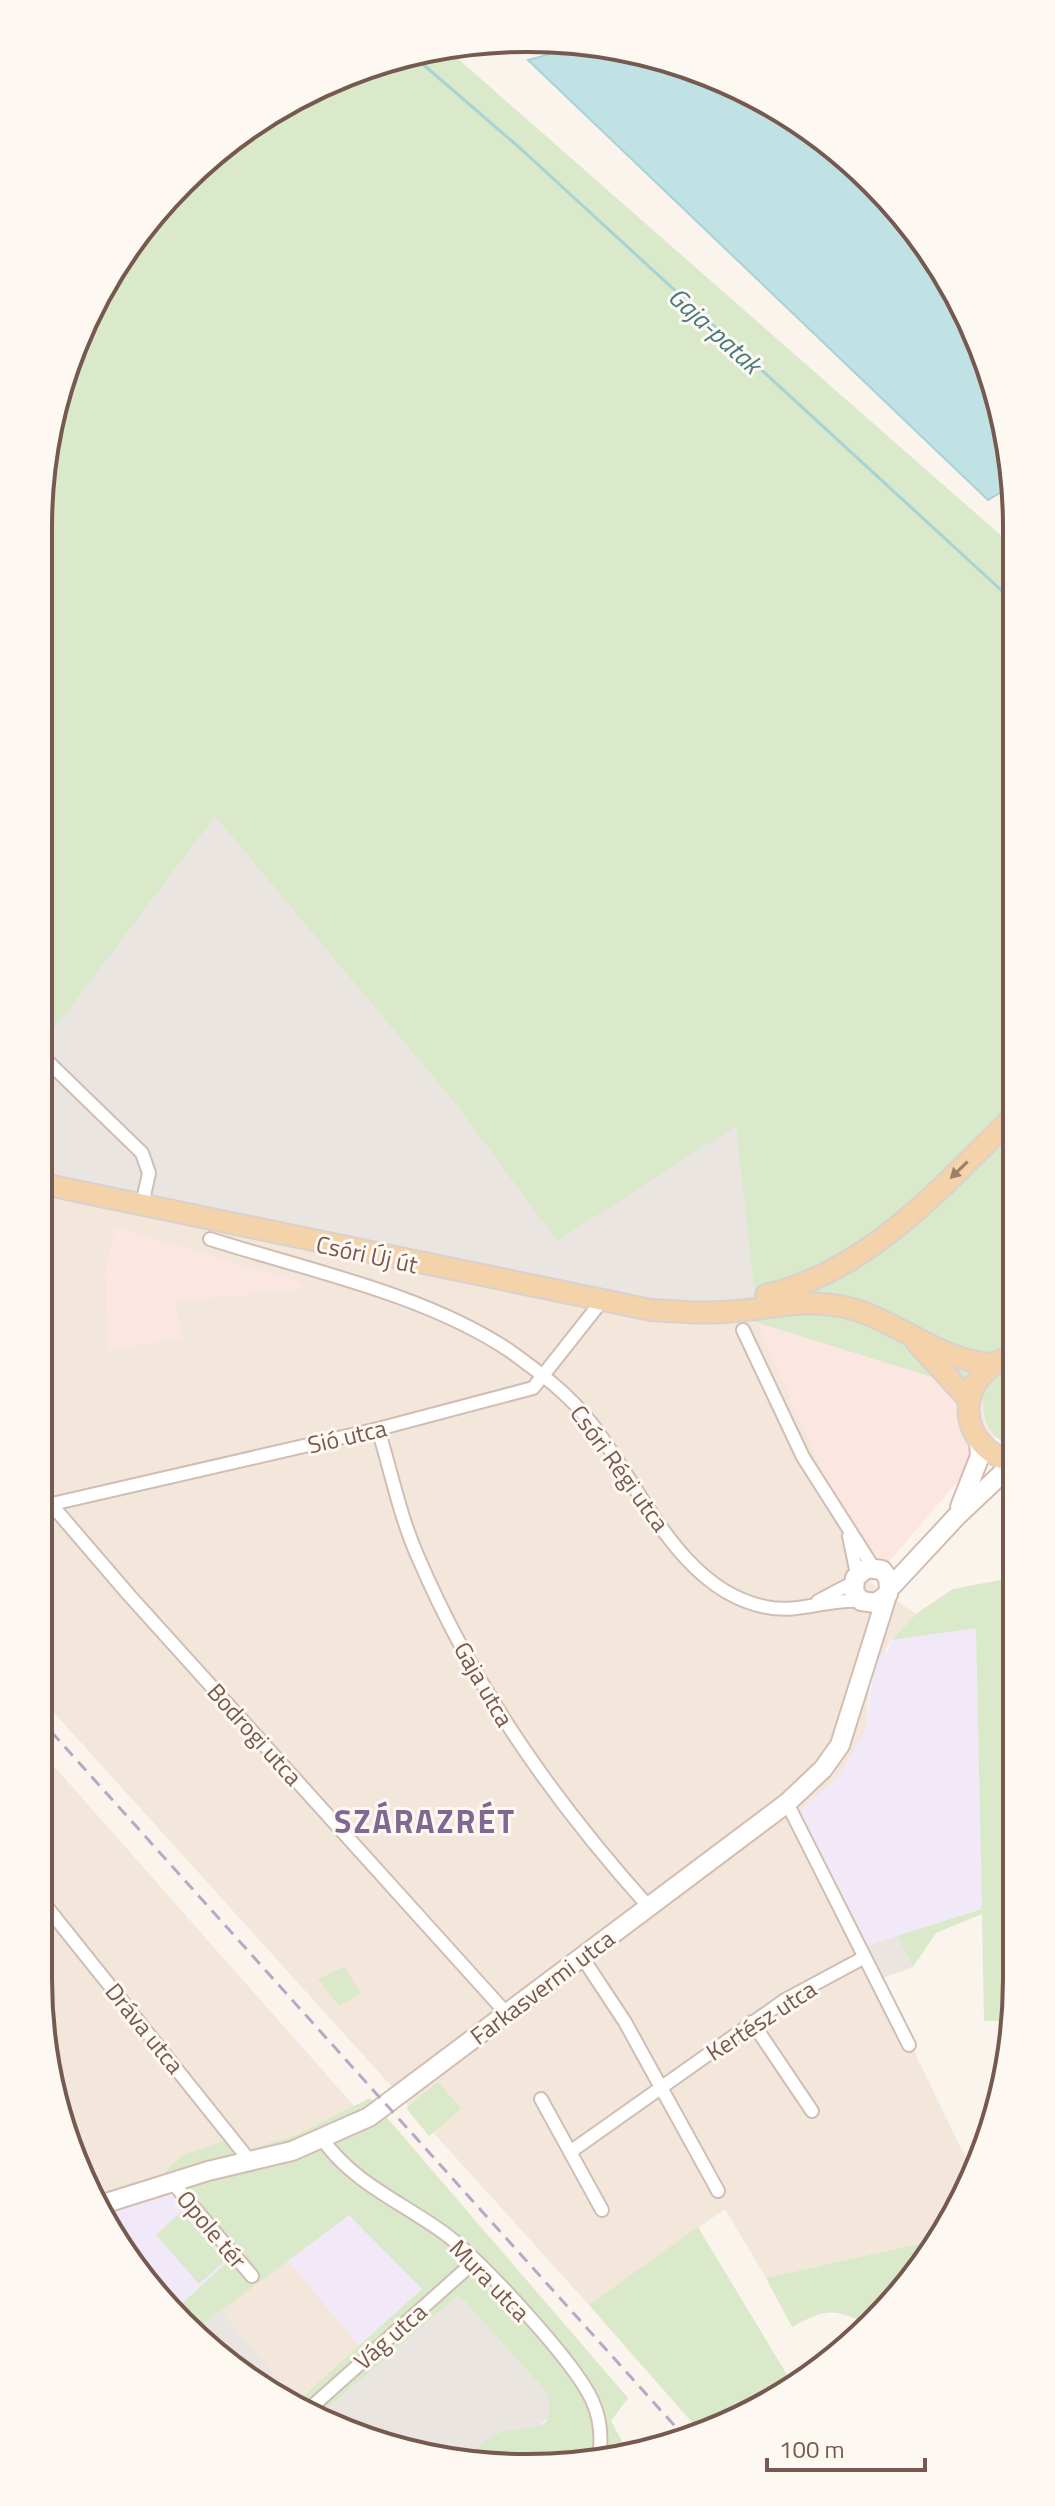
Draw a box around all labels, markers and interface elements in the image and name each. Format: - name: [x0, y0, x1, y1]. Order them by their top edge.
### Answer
- water label: Gaja-patak: [660, 277, 773, 385]
- one-way arrow: [950, 1160, 969, 1178]
- street label: Csóri Új út: [313, 1226, 422, 1282]
- street label: Csóri Régi utca: [562, 1397, 678, 1539]
- street label: Sió utca: [304, 1409, 390, 1463]
- street label: Gaja utca: [445, 1635, 523, 1733]
- street label: Bodrogi utca: [199, 1675, 311, 1793]
- district label: SZÁRAZRÉT: [334, 1797, 516, 1845]
- street label: Farkasvermi utca: [462, 1921, 622, 2053]
- street label: Kertész utca: [699, 1971, 823, 2069]
- street label: Dráva utca: [97, 1975, 193, 2081]
- street label: Opole tér: [168, 2182, 256, 2276]
- street label: Mura utca: [442, 2231, 538, 2329]
- street label: Vág utca: [346, 2294, 434, 2378]
- scale bar: [767, 2422, 925, 2472]
- text: 100 m: [779, 2431, 845, 2467]

